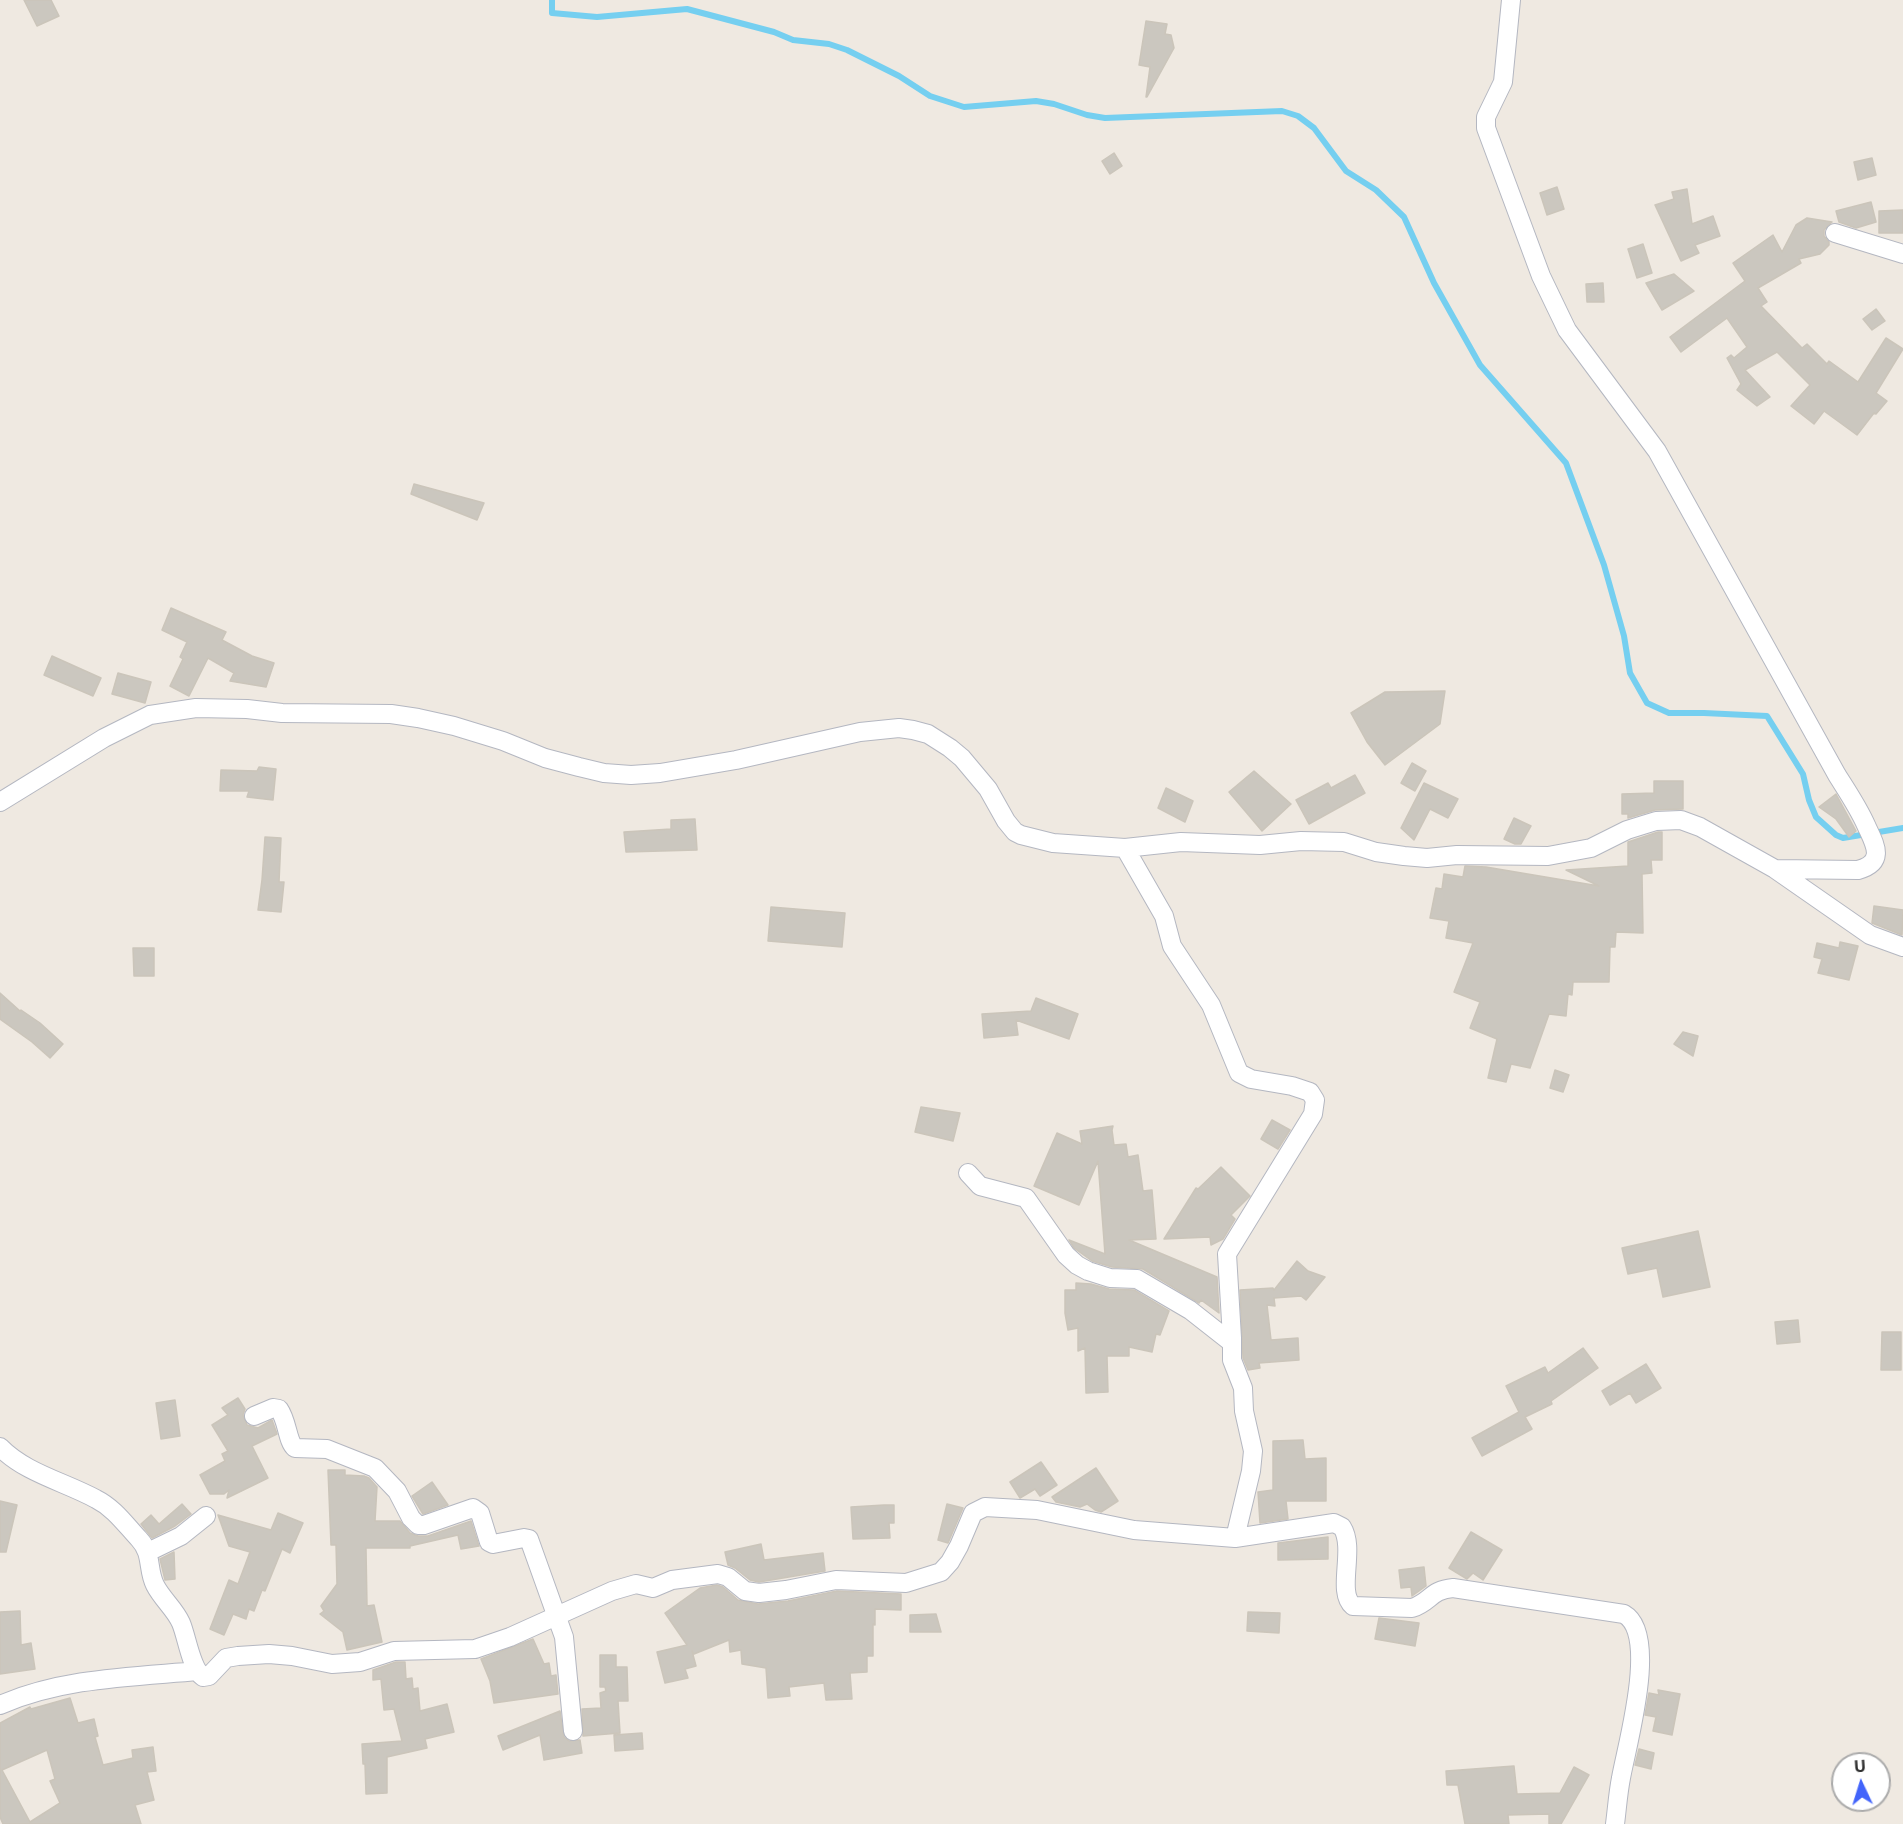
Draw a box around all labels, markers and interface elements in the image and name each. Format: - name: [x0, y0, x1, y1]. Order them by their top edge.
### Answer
- north arrow: [1831, 1752, 1891, 1812]
- text: U: [1853, 1755, 1867, 1777]

